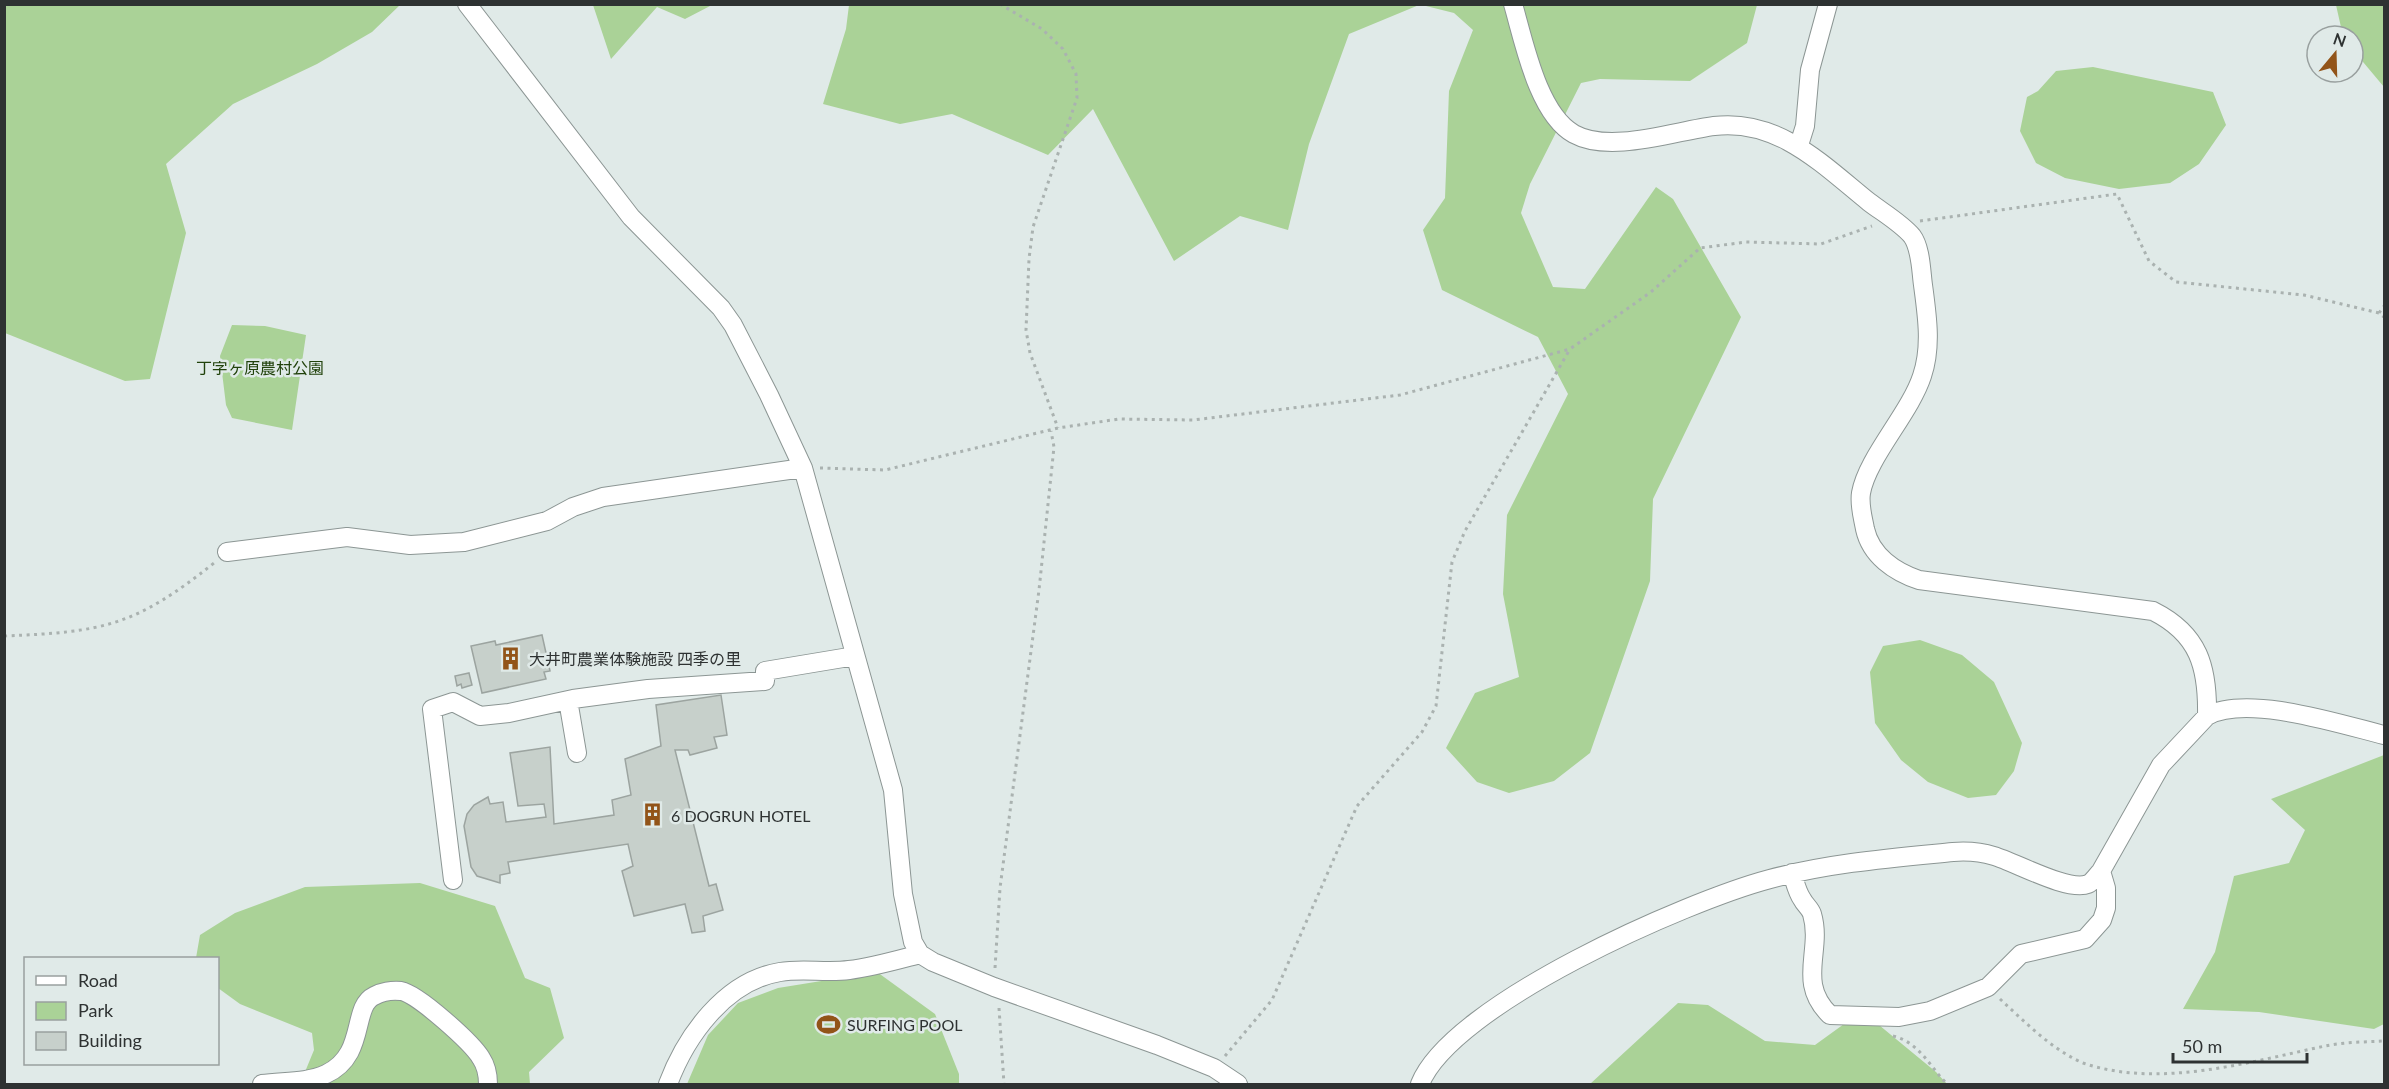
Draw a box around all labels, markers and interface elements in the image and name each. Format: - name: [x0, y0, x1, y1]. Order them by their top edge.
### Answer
- north arrow: [2305, 24, 2365, 84]
- text: N: [2331, 28, 2349, 50]
- park label: 丁字ヶ原農村公園: [196, 358, 324, 377]
- building icon: 大井町農業体験施設 四季の里: [498, 645, 524, 671]
- place label: 大井町農業体験施設 四季の里: [529, 649, 741, 668]
- building icon: 6 DOGRUN HOTEL: [640, 802, 666, 828]
- place label: 6 DOGRUN HOTEL: [671, 806, 811, 825]
- legend: [24, 957, 219, 1065]
- text: Road: [78, 969, 118, 991]
- text: Park: [78, 999, 114, 1021]
- sports icon: SURFING POOL: [816, 1011, 842, 1037]
- place label: SURFING POOL: [847, 1015, 962, 1034]
- scale bar: [2173, 1026, 2306, 1064]
- text: Building: [78, 1029, 142, 1051]
- text: 50 m: [2182, 1035, 2222, 1057]

